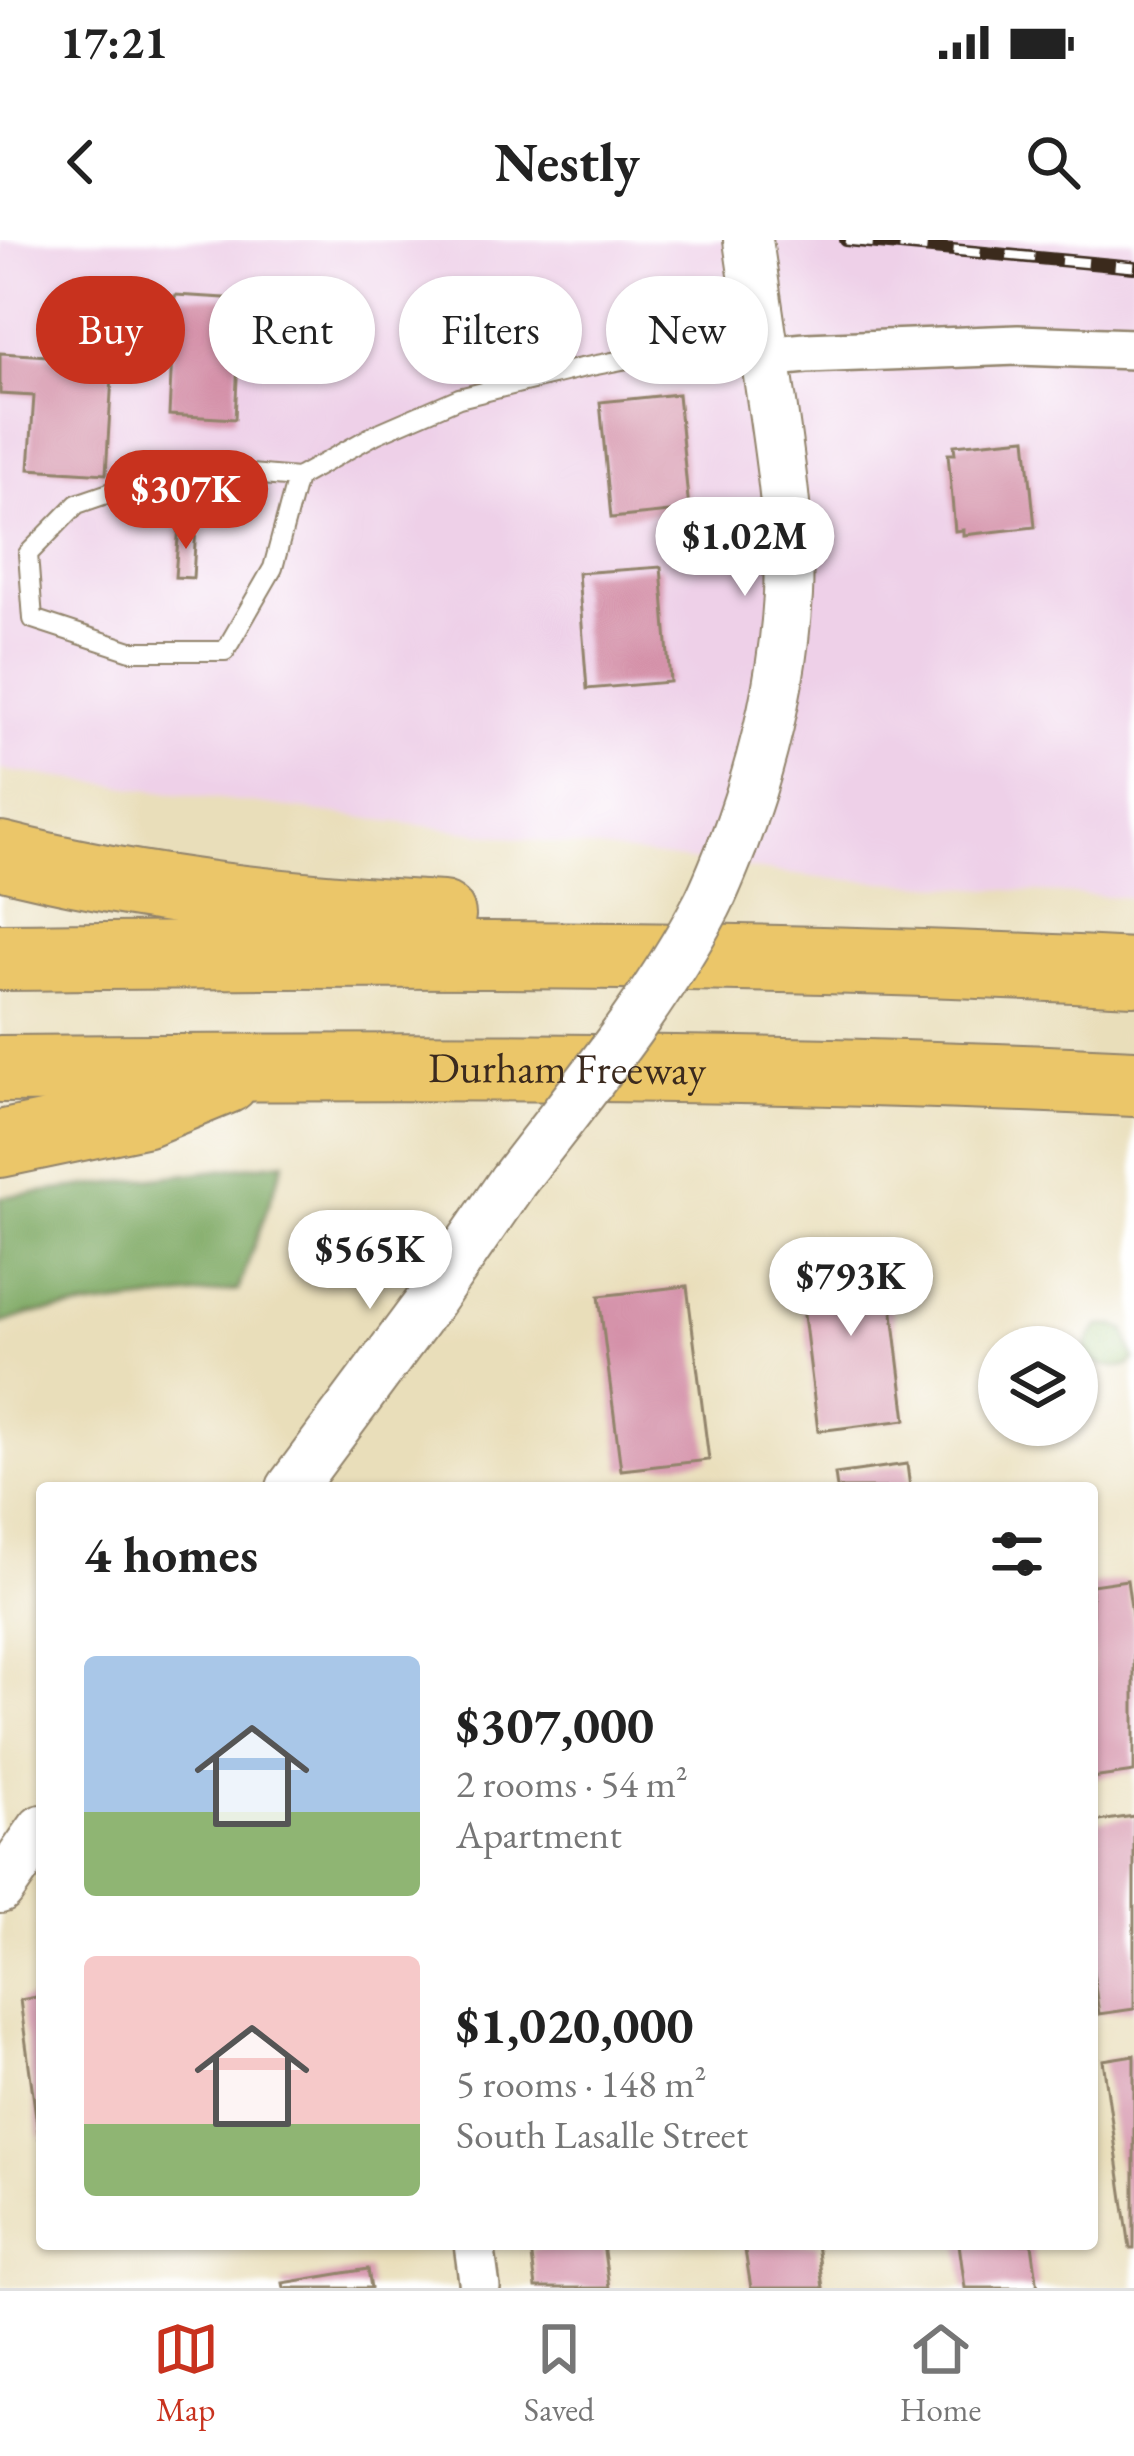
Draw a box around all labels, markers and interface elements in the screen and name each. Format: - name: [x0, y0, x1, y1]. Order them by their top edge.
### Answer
- text: 17:21: [60, 13, 168, 71]
- text: Nestly: [494, 127, 640, 197]
- icon: back: [48, 129, 114, 195]
- icon: search: [1020, 129, 1086, 195]
- chip: Buy: [36, 276, 185, 384]
- chip: Rent: [209, 276, 375, 384]
- chip: Filters: [399, 276, 582, 384]
- chip: New: [606, 276, 768, 384]
- pin: $307K: [102, 450, 270, 552]
- text: $307K: [131, 463, 241, 514]
- pin: $1.02M: [647, 497, 843, 599]
- text: $1.02M: [682, 510, 808, 561]
- street label: Durham Freeway: [428, 1040, 707, 1097]
- pin: $565K: [286, 1210, 454, 1312]
- text: $565K: [315, 1223, 425, 1274]
- pin: $793K: [767, 1237, 935, 1339]
- text: $793K: [796, 1250, 906, 1301]
- map controls: [978, 1326, 1098, 1446]
- button: layers: [978, 1326, 1098, 1446]
- text: 4 homes: [84, 1521, 258, 1587]
- icon: filters: [984, 1521, 1050, 1587]
- text: $307,000: [456, 1692, 654, 1758]
- icon: home: [180, 1704, 324, 1848]
- text: 2 rooms · 54 m²: [456, 1758, 688, 1809]
- text: Apartment: [456, 1809, 622, 1860]
- text: $1,020,000: [456, 1992, 694, 2058]
- icon: home: [180, 2004, 324, 2148]
- text: 5 rooms · 148 m²: [456, 2058, 707, 2109]
- text: South Lasalle Street: [456, 2109, 748, 2160]
- tab: Map: [153, 2316, 219, 2431]
- tab: Saved: [524, 2316, 595, 2431]
- tab: Home: [900, 2316, 981, 2431]

